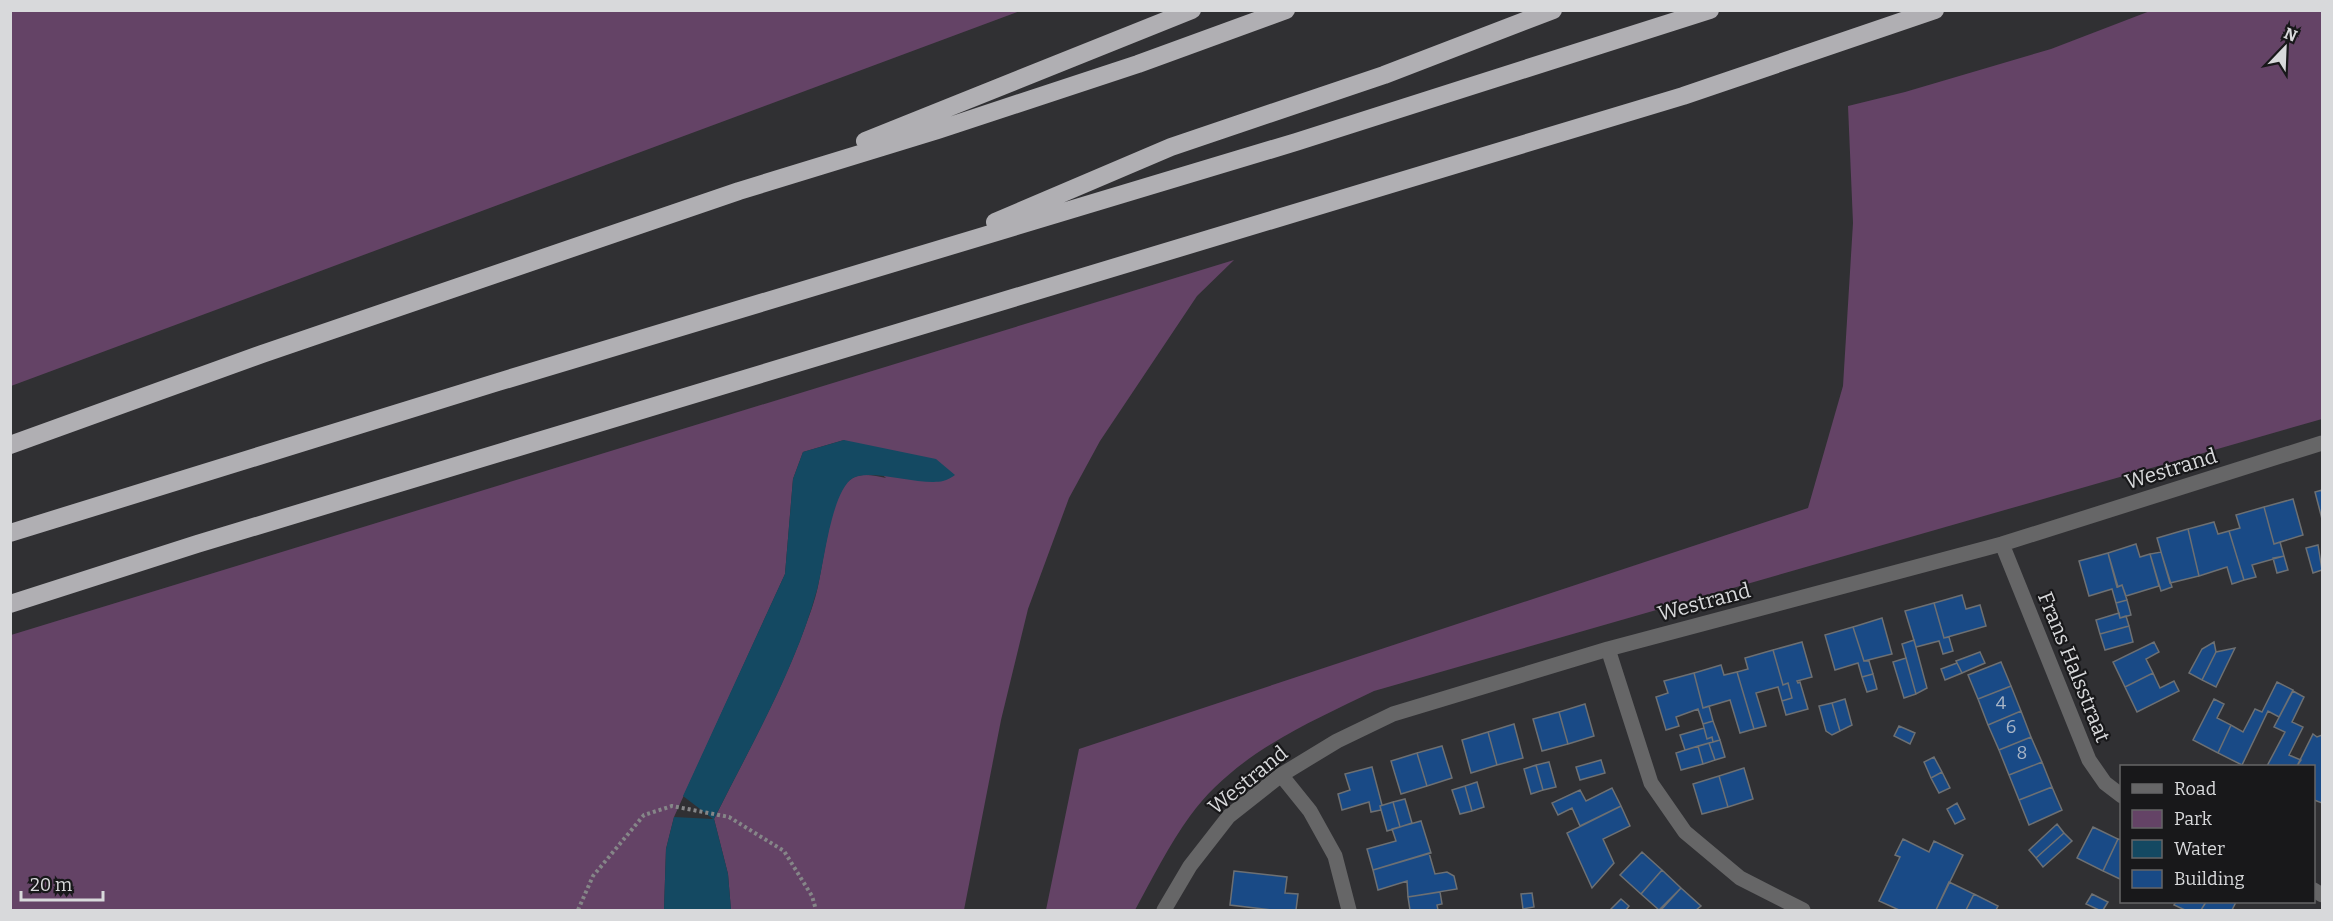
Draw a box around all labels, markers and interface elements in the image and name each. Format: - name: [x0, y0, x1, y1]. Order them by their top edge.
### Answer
- north arrow: [2255, 18, 2315, 78]
- text: N: [2281, 23, 2300, 46]
- street label: Westrand: [2122, 443, 2220, 495]
- street label: Westrand: [1655, 577, 1753, 627]
- street label: Frans Halsstraat: [2032, 588, 2116, 746]
- house number: 4: [1996, 692, 2007, 714]
- house number: 6: [2006, 716, 2016, 738]
- street label: Westrand: [1203, 740, 1293, 820]
- house number: 8: [2017, 742, 2027, 764]
- legend: [2120, 765, 2315, 903]
- text: Road: [2174, 778, 2217, 800]
- text: Park: [2174, 808, 2213, 830]
- text: Water: [2174, 838, 2225, 860]
- scale bar: [21, 864, 104, 902]
- text: Building: [2174, 868, 2245, 890]
- text: 20 m: [30, 874, 72, 896]

